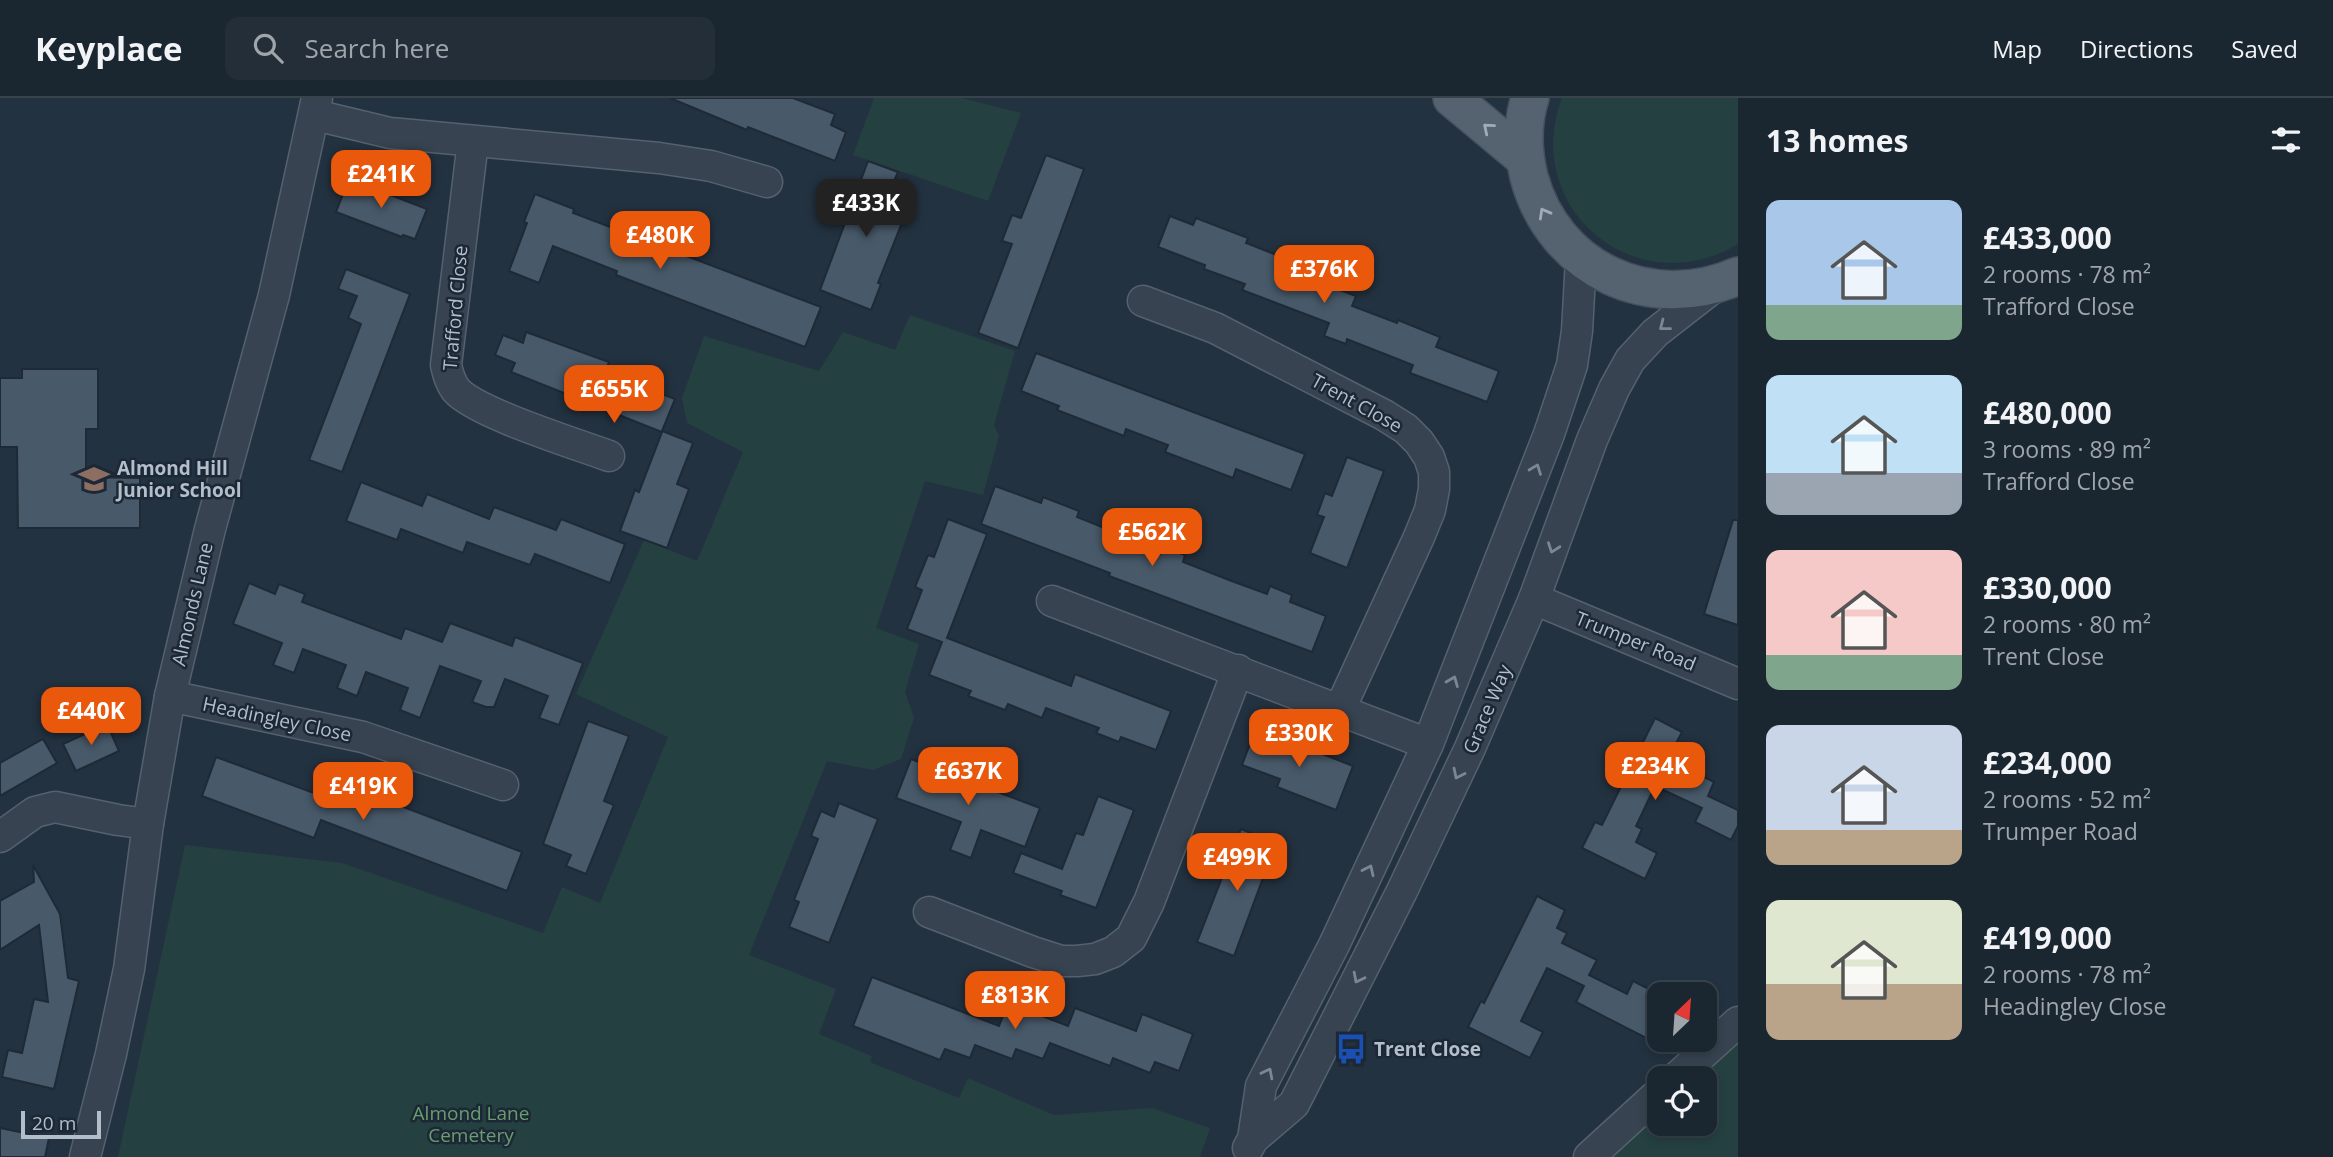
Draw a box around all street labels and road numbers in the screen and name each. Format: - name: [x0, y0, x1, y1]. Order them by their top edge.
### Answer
- street label: Trafford Close: [437, 244, 473, 372]
- street label: Trent Close: [1307, 367, 1407, 439]
- street label: Almonds Lane: [165, 540, 219, 668]
- street label: Trumper Road: [1572, 605, 1700, 677]
- street label: Grace Way: [1457, 660, 1518, 758]
- street label: Headingley Close: [200, 691, 354, 747]

